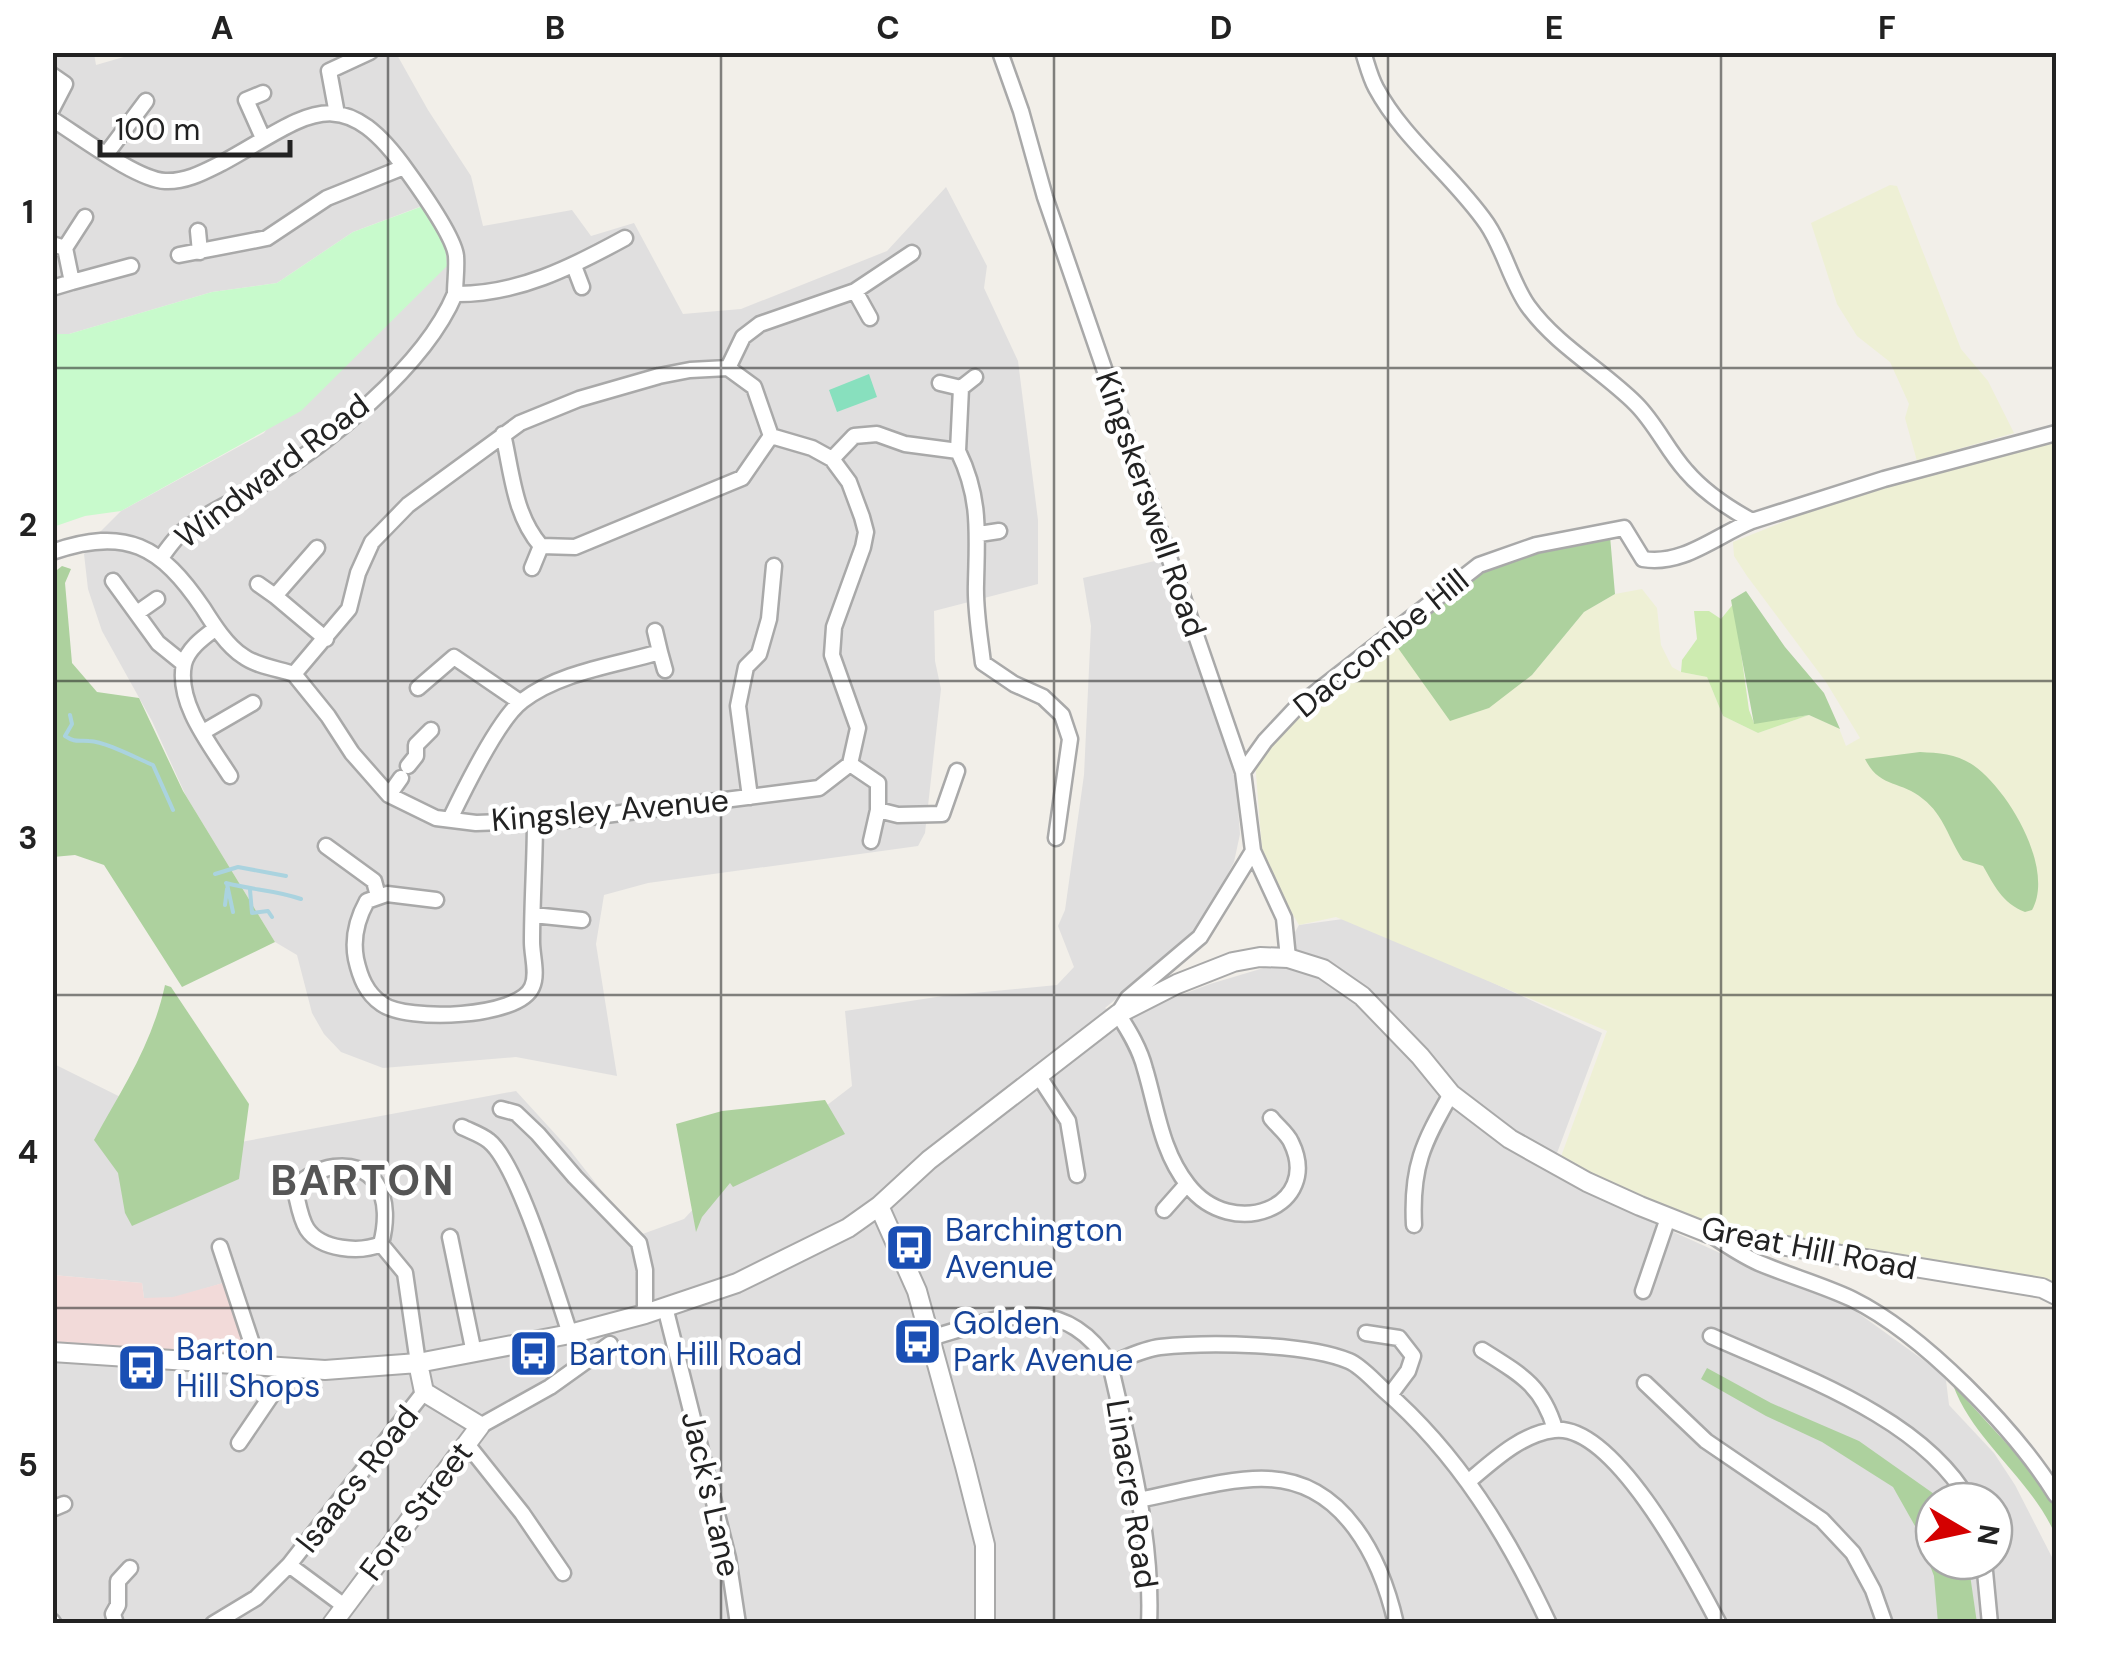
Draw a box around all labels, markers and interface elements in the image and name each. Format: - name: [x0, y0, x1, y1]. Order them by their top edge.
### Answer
- text: A: [211, 7, 233, 49]
- text: B: [545, 7, 565, 49]
- text: C: [876, 7, 900, 49]
- text: D: [1210, 7, 1232, 49]
- text: E: [1545, 7, 1563, 49]
- text: F: [1878, 7, 1896, 49]
- scale bar: [100, 95, 290, 157]
- text: 100 m: [115, 110, 200, 149]
- text: 1: [22, 191, 34, 233]
- street label: Kingskerswell Road: [1086, 366, 1216, 642]
- street label: Windward Road: [166, 384, 378, 558]
- text: 2: [19, 504, 37, 546]
- street label: Daccombe Hill: [1285, 559, 1477, 727]
- street label: Kingsley Avenue: [489, 779, 731, 841]
- text: 3: [18, 817, 38, 859]
- text: 4: [18, 1131, 38, 1173]
- district label: BARTON: [270, 1153, 456, 1208]
- street label: Great Hill Road: [1698, 1207, 1920, 1289]
- place label: Barchington Avenue: [945, 1209, 1123, 1288]
- bus stop icon: Barchington Avenue: [884, 1222, 936, 1274]
- place label: Golden Park Avenue: [953, 1302, 1133, 1381]
- bus stop icon: Golden Park Avenue: [892, 1315, 944, 1367]
- place label: Barton Hill Shops: [176, 1328, 320, 1407]
- bus stop icon: Barton Hill Road: [508, 1328, 560, 1380]
- place label: Barton Hill Road: [569, 1333, 802, 1375]
- bus stop icon: Barton Hill Shops: [115, 1341, 167, 1393]
- street label: Linacre Road: [1096, 1396, 1168, 1592]
- street label: Isaacs Road: [286, 1397, 428, 1561]
- street label: Jack's Lane: [672, 1407, 750, 1581]
- street label: Fore Street: [350, 1433, 482, 1589]
- text: 5: [18, 1444, 38, 1486]
- north arrow: [1914, 1481, 2014, 1581]
- text: N: [1968, 1522, 2008, 1548]

